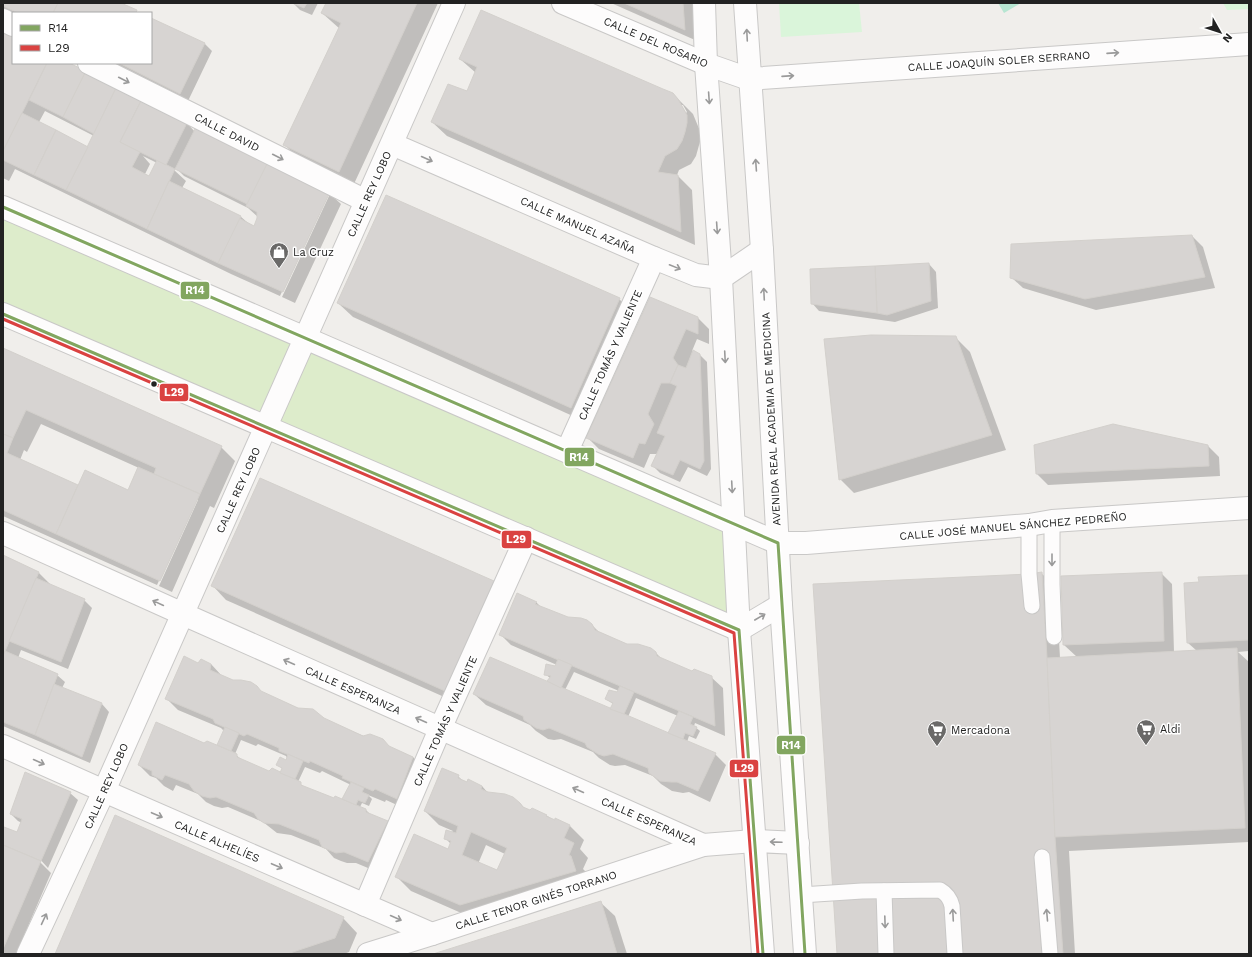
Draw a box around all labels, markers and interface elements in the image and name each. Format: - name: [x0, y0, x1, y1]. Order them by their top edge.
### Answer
- legend: [12, 12, 152, 64]
- north arrow: [1200, 12, 1240, 52]
- street label: CALLE DEL ROSARIO: [602, 15, 710, 70]
- text: R14: [48, 21, 68, 35]
- one-way arrow: [743, 29, 750, 42]
- text: N: [1220, 31, 1235, 45]
- text: L29: [48, 41, 70, 55]
- street label: CALLE JOAQUÍN SOLER SERRANO: [907, 48, 1091, 74]
- one-way arrow: [1106, 50, 1119, 57]
- one-way arrow: [781, 72, 794, 79]
- one-way arrow: [118, 77, 130, 85]
- one-way arrow: [705, 91, 712, 104]
- street label: CALLE DAVID: [192, 110, 262, 154]
- street label: CALLE REY LOBO: [345, 149, 394, 239]
- one-way arrow: [272, 154, 284, 162]
- one-way arrow: [421, 156, 433, 163]
- one-way arrow: [752, 159, 759, 172]
- street label: CALLE MANUEL AZAÑA: [518, 194, 637, 257]
- one-way arrow: [714, 221, 721, 234]
- shop icon: La Cruz: [268, 241, 290, 269]
- place label: La Cruz: [293, 246, 334, 259]
- one-way arrow: [669, 263, 681, 271]
- line badge: R14: [180, 281, 210, 300]
- text: R14: [185, 284, 205, 297]
- street label: CALLE TOMÁS Y VALIENTE: [575, 288, 645, 422]
- one-way arrow: [761, 288, 768, 301]
- street label: AVENIDA REAL ACADEMIA DE MEDICINA: [759, 312, 784, 526]
- one-way arrow: [721, 350, 729, 363]
- unlabelled marker: [149, 379, 159, 389]
- line badge: L29: [159, 383, 189, 402]
- text: L29: [164, 386, 184, 399]
- street label: CALLE REY LOBO: [214, 445, 263, 535]
- line badge: R14: [564, 447, 595, 467]
- text: R14: [569, 451, 589, 464]
- one-way arrow: [728, 480, 736, 493]
- street label: CALLE JOSÉ MANUEL SÁNCHEZ PEDREÑO: [899, 509, 1127, 543]
- line badge: L29: [501, 530, 532, 549]
- text: L29: [506, 533, 526, 546]
- one-way arrow: [1048, 553, 1056, 566]
- one-way arrow: [152, 599, 164, 606]
- one-way arrow: [754, 613, 766, 621]
- street label: CALLE TOMÁS Y VALIENTE: [410, 654, 480, 788]
- one-way arrow: [284, 658, 296, 665]
- street label: CALLE ESPERANZA: [303, 663, 403, 717]
- one-way arrow: [415, 716, 427, 723]
- supermarket icon: Aldi: [1135, 718, 1157, 746]
- supermarket icon: Mercadona: [926, 719, 948, 747]
- place label: Aldi: [1160, 723, 1181, 736]
- place label: Mercadona: [951, 724, 1010, 737]
- line badge: R14: [776, 735, 806, 755]
- text: R14: [781, 739, 801, 752]
- street label: CALLE REY LOBO: [82, 741, 131, 831]
- one-way arrow: [32, 759, 44, 766]
- line badge: L29: [729, 759, 759, 778]
- text: L29: [734, 762, 754, 775]
- one-way arrow: [572, 786, 584, 793]
- street label: CALLE ESPERANZA: [599, 794, 699, 848]
- one-way arrow: [151, 811, 163, 819]
- street label: CALLE ALHELÍES: [172, 817, 262, 865]
- one-way arrow: [770, 838, 783, 846]
- one-way arrow: [270, 863, 282, 871]
- street label: CALLE TENOR GINÉS TORRANO: [453, 867, 619, 933]
- one-way arrow: [949, 909, 957, 922]
- one-way arrow: [1043, 909, 1051, 922]
- one-way arrow: [41, 913, 48, 925]
- one-way arrow: [389, 915, 401, 922]
- one-way arrow: [881, 915, 889, 928]

